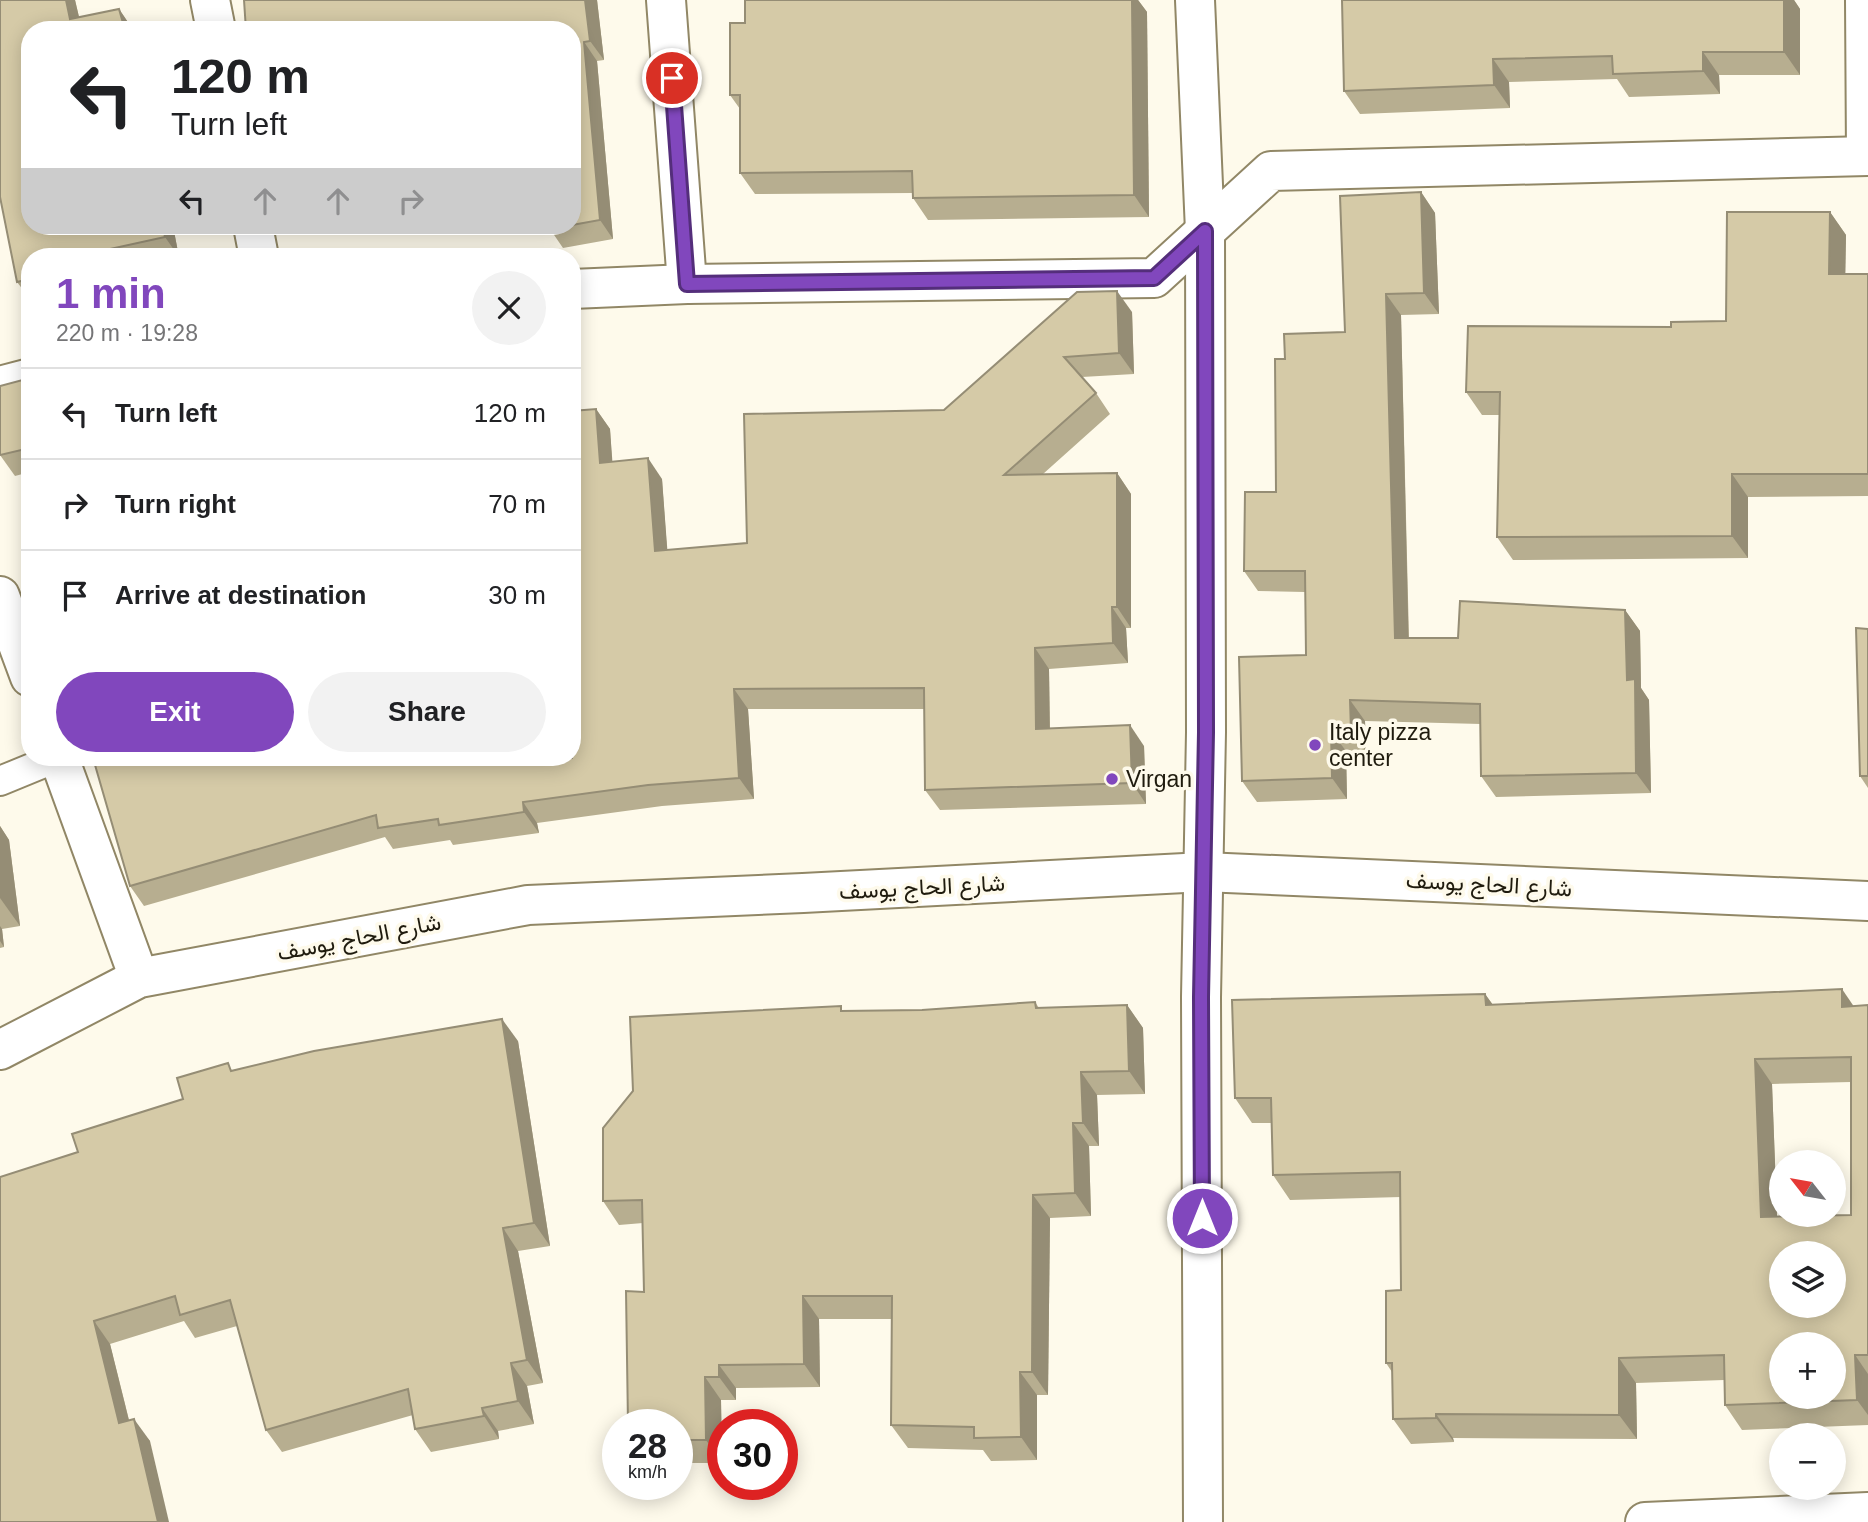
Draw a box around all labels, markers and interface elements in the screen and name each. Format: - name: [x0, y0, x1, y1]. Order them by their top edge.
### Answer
- pin: [642, 48, 702, 108]
- icon: left: [56, 49, 147, 140]
- text: 120 m: [171, 49, 310, 103]
- icon: arrive: [653, 59, 691, 97]
- text: Turn left: [171, 106, 287, 142]
- icon: left: [173, 182, 211, 220]
- icon: ahead: [246, 182, 284, 220]
- icon: ahead: [319, 182, 357, 220]
- icon: right: [392, 182, 430, 220]
- text: 1 min: [56, 270, 166, 317]
- button: close: [472, 271, 546, 345]
- text: 220 m · 19:28: [56, 320, 198, 346]
- icon: left: [56, 395, 94, 433]
- text: Turn left: [115, 398, 217, 428]
- text: 120 m: [474, 398, 546, 428]
- icon: right: [56, 486, 94, 524]
- text: Turn right: [115, 489, 236, 519]
- text: 70 m: [488, 489, 546, 519]
- icon: arrive: [56, 577, 94, 615]
- text: Arrive at destination: [115, 580, 366, 610]
- text: 30 m: [488, 580, 546, 610]
- button: Exit: [56, 672, 294, 752]
- button: Share: [308, 672, 546, 752]
- place label: Italy pizza center: [1329, 719, 1431, 771]
- marker: Italy pizza center: [1307, 737, 1323, 753]
- place label: Virgan: [1126, 766, 1192, 792]
- marker: Virgan: [1104, 771, 1120, 787]
- street label: شارع الحاج يوسف: [1405, 867, 1573, 904]
- street label: شارع الحاج يوسف: [838, 870, 1006, 907]
- street label: شارع الحاج يوسف: [275, 908, 444, 969]
- north arrow: [1769, 1150, 1846, 1227]
- map controls: [1769, 1150, 1846, 1500]
- position arrow: [1165, 1181, 1239, 1255]
- button: layers: [1769, 1241, 1846, 1318]
- button: +: [1769, 1332, 1846, 1409]
- speed limit sign: 30: [707, 1409, 798, 1500]
- button: −: [1769, 1423, 1846, 1500]
- text: 28: [628, 1426, 667, 1465]
- text: km/h: [628, 1462, 667, 1482]

